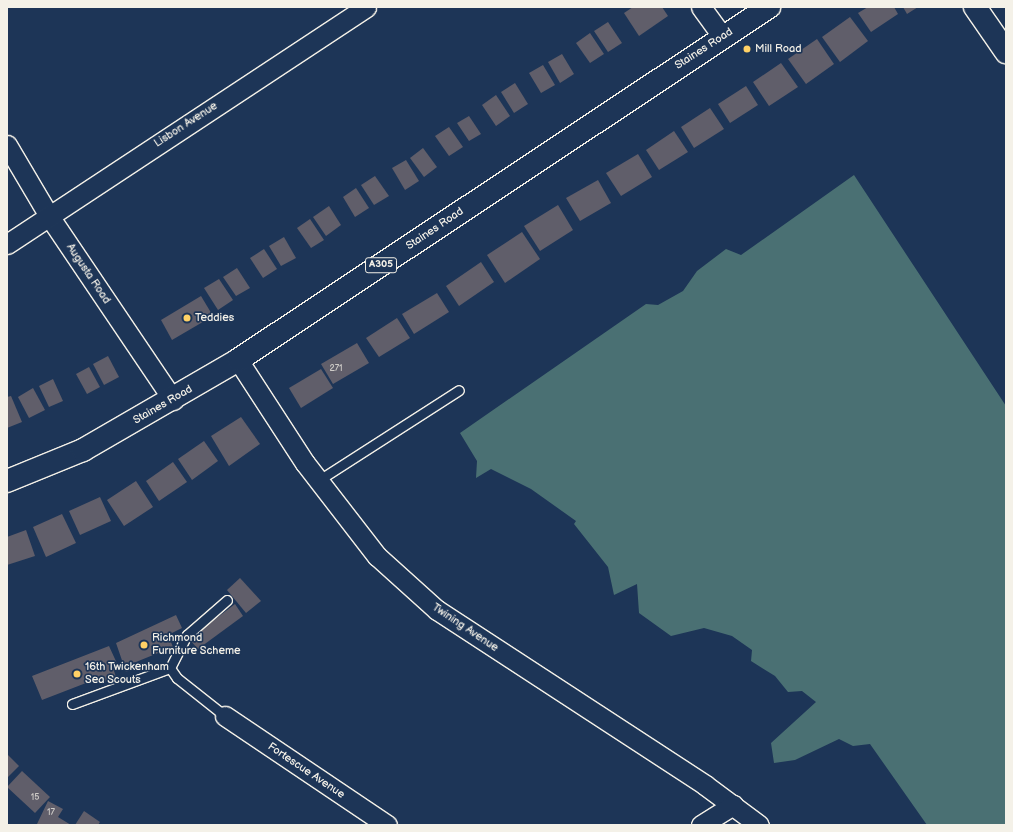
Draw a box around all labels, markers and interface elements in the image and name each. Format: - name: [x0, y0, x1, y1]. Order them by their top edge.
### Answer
- street label: Staines Road: [673, 25, 735, 73]
- place label: Mill Road: [755, 42, 802, 56]
- marker: Mill Road: [742, 44, 752, 54]
- street label: Lisbon Avenue: [152, 100, 220, 150]
- street label: Staines Road: [404, 205, 466, 253]
- street label: Augusta Road: [63, 242, 113, 306]
- road number: A305: [365, 257, 397, 273]
- place label: Teddies: [195, 311, 234, 325]
- marker: Teddies: [182, 313, 192, 323]
- house number: 271: [329, 364, 343, 374]
- street label: Staines Road: [131, 383, 195, 427]
- street label: Twining Avenue: [429, 601, 501, 655]
- place label: Richmond Furniture Scheme: [152, 632, 241, 658]
- marker: Richmond Furniture Scheme: [139, 640, 149, 650]
- place label: 16th Twickenham Sea Scouts: [85, 661, 169, 687]
- marker: 16th Twickenham Sea Scouts: [72, 669, 82, 679]
- street label: Fortescue Avenue: [265, 740, 347, 802]
- house number: 15: [31, 793, 39, 803]
- house number: 17: [47, 808, 55, 818]

